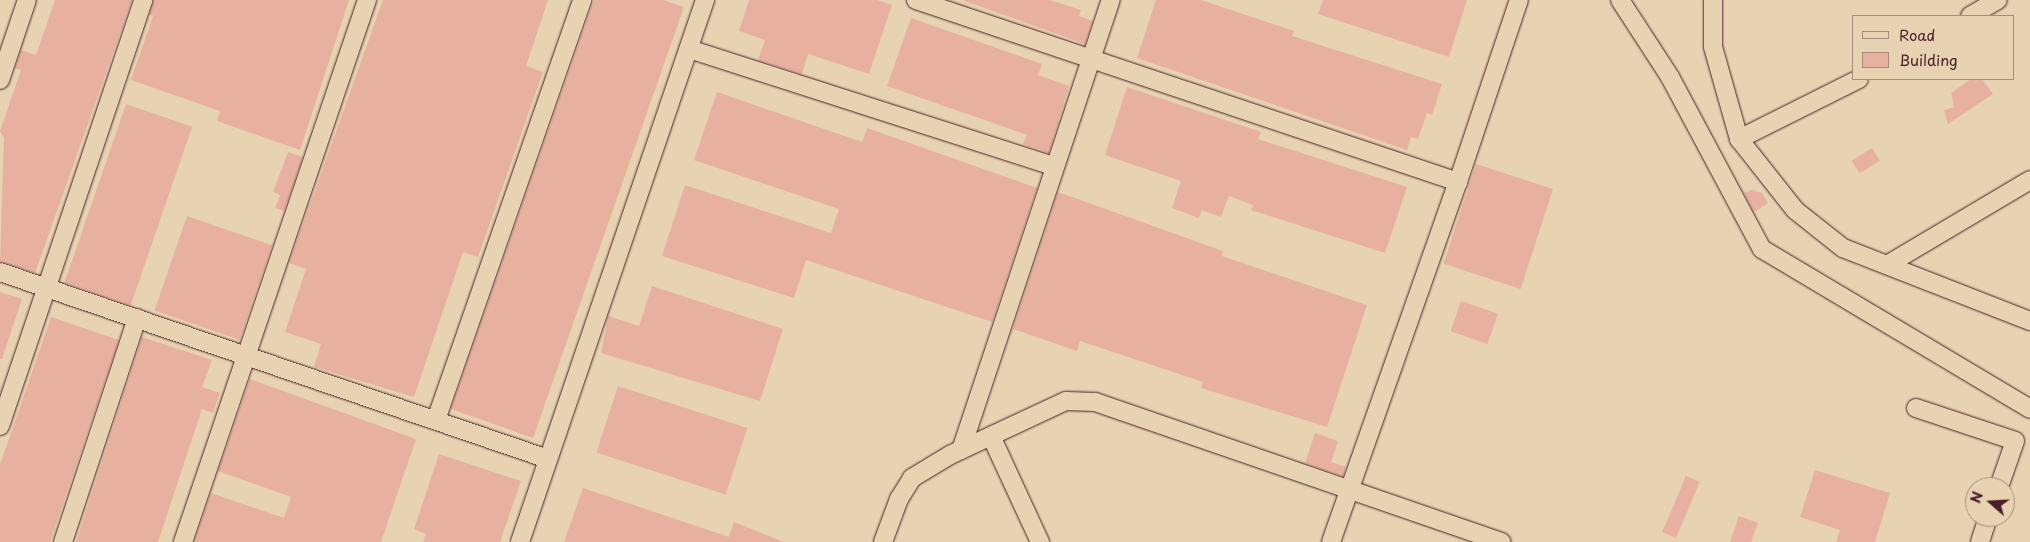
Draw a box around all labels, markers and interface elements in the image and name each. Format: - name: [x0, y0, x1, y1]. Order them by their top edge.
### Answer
- legend: [1852, 15, 2015, 80]
- text: Road: [1899, 23, 1935, 46]
- text: Building: [1899, 48, 1958, 71]
- north arrow: [1965, 477, 2015, 527]
- text: N: [1965, 489, 1988, 506]

